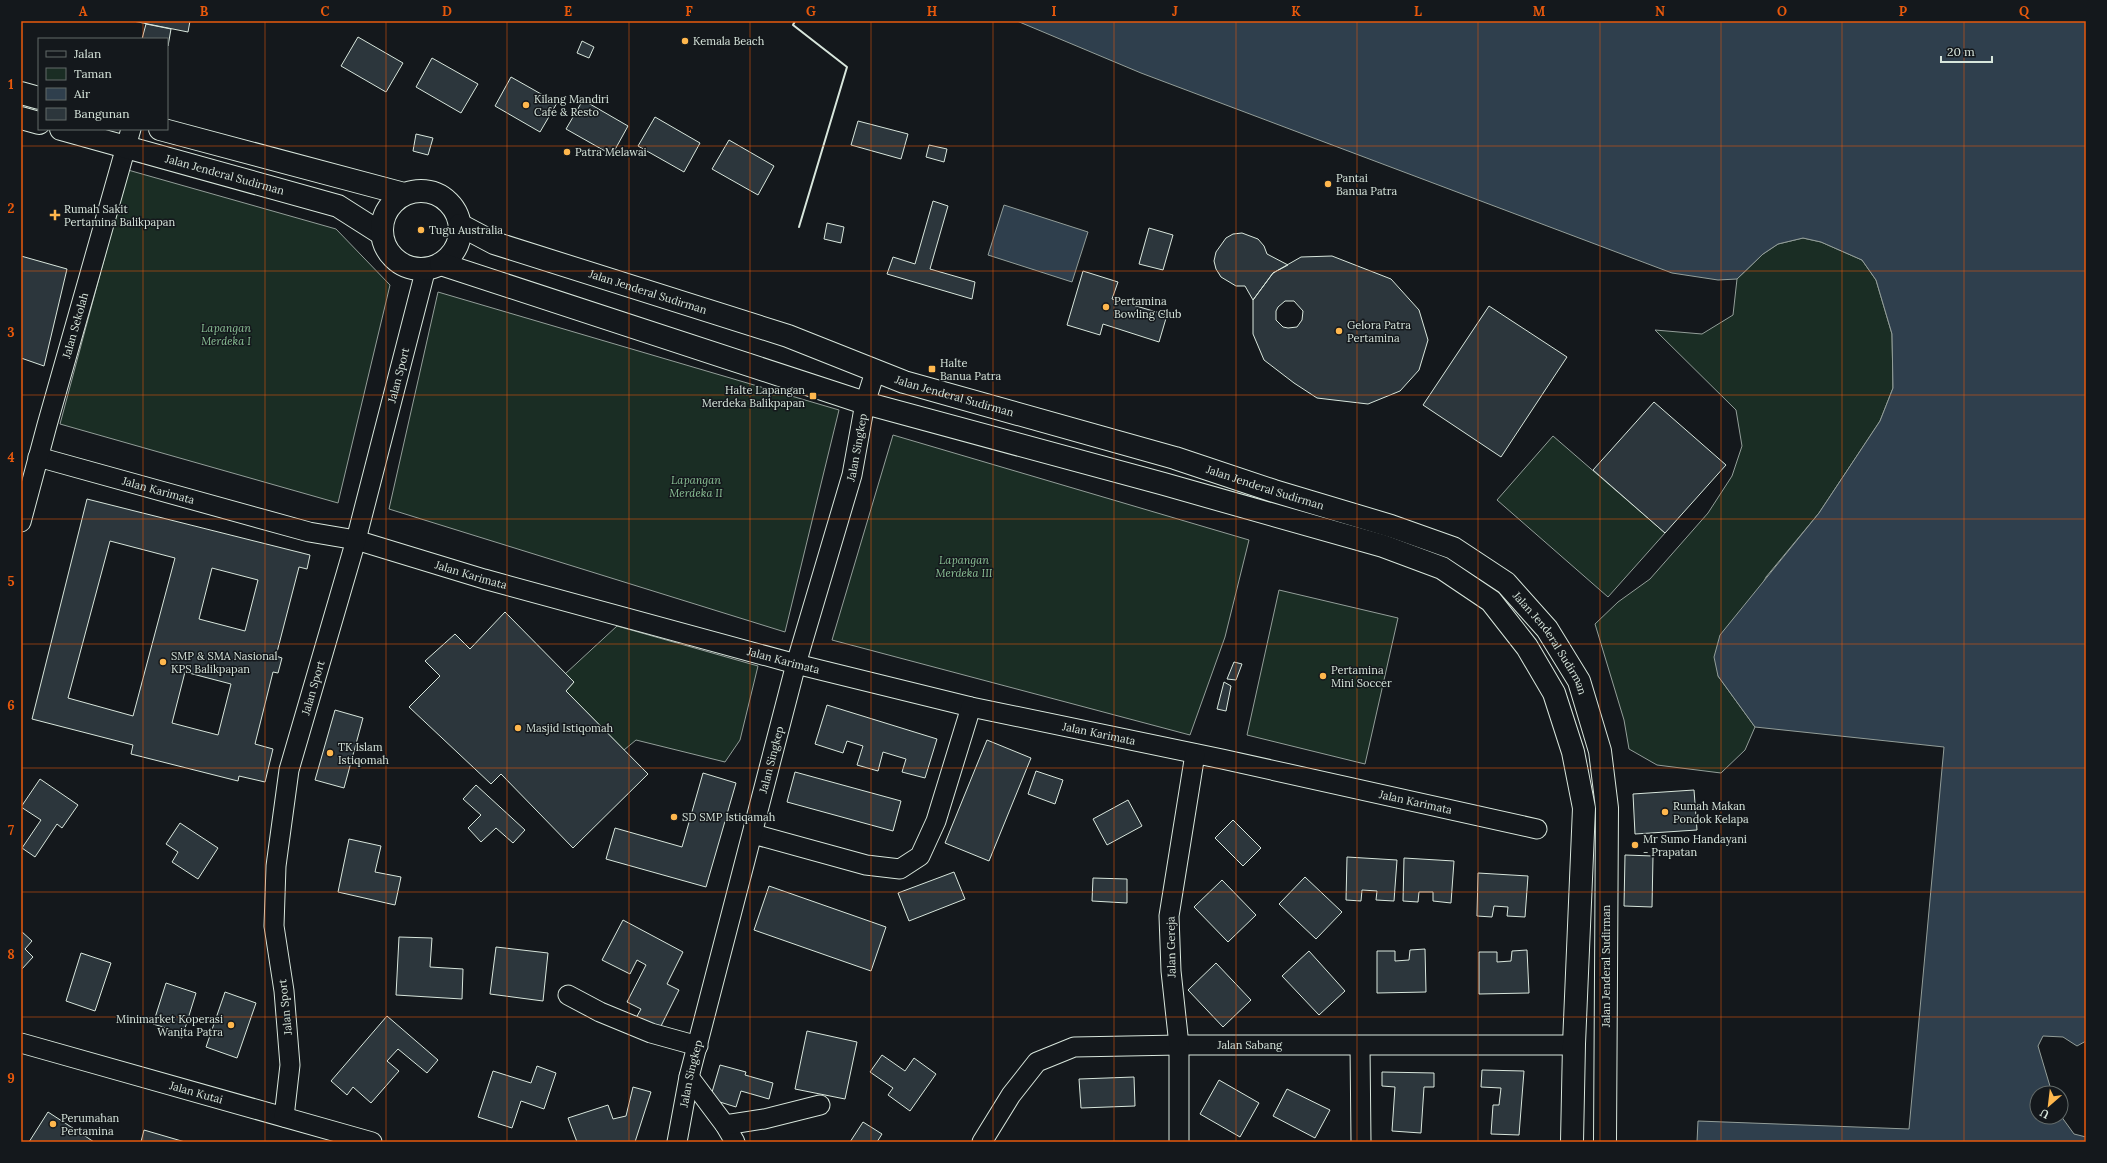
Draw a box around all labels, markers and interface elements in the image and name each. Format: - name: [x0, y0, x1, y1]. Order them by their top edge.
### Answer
- text: A: [79, 3, 88, 20]
- text: B: [200, 3, 209, 20]
- text: C: [321, 3, 330, 20]
- text: D: [442, 3, 452, 20]
- text: E: [564, 3, 572, 20]
- text: F: [685, 3, 693, 20]
- text: G: [806, 3, 816, 20]
- text: H: [927, 3, 937, 20]
- text: I: [1051, 3, 1057, 20]
- text: J: [1172, 3, 1178, 20]
- text: K: [1291, 3, 1301, 20]
- text: L: [1414, 3, 1422, 20]
- text: M: [1533, 3, 1546, 20]
- text: N: [1655, 3, 1665, 20]
- text: O: [1777, 3, 1787, 20]
- text: P: [1899, 3, 1908, 20]
- text: Q: [2019, 3, 2030, 20]
- place label: Kemala Beach: [693, 34, 765, 48]
- marker: Kemala Beach: [680, 36, 690, 46]
- legend: [38, 38, 168, 130]
- scale bar: [1941, 38, 1992, 64]
- text: 20 m: [1947, 44, 1975, 59]
- text: Jalan: [73, 46, 101, 61]
- text: Taman: [74, 66, 112, 81]
- text: 1: [8, 76, 14, 93]
- text: Air: [73, 86, 91, 101]
- place label: Kilang Mandiri Cafe & Resto: [534, 92, 609, 119]
- marker: Kilang Mandiri Cafe & Resto: [521, 100, 531, 110]
- text: Bangunan: [74, 106, 130, 121]
- place label: Patra Melawai: [575, 145, 647, 159]
- marker: Patra Melawai: [562, 147, 572, 157]
- street label: Jalan Jenderal Sudirman: [163, 151, 286, 198]
- place label: Pantai Banua Patra: [1336, 171, 1397, 198]
- marker: Pantai Banua Patra: [1323, 179, 1333, 189]
- text: 2: [8, 200, 15, 217]
- place label: Rumah Sakit Pertamina Balikpapan: [64, 202, 175, 229]
- marker: Rumah Sakit Pertamina Balikpapan: [49, 209, 61, 221]
- place label: Tugu Australia: [429, 223, 503, 237]
- marker: Tugu Australia: [416, 225, 426, 235]
- street label: Jalan Jenderal Sudirman: [586, 266, 709, 317]
- street label: Jalan Sekolah: [59, 290, 91, 361]
- place label: Pertamina Bowling Club: [1114, 294, 1181, 321]
- marker: Pertamina Bowling Club: [1101, 302, 1111, 312]
- place label: Gelora Patra Pertamina: [1347, 318, 1411, 345]
- park label: Lapangan Merdeka I: [201, 321, 251, 348]
- text: 3: [7, 324, 15, 341]
- marker: Gelora Patra Pertamina: [1334, 326, 1344, 336]
- street label: Jalan Sport: [384, 346, 412, 405]
- place label: Halte Banua Patra: [940, 356, 1001, 383]
- marker: Halte Banua Patra: [927, 364, 937, 374]
- street label: Jalan Jenderal Sudirman: [892, 372, 1016, 420]
- place label: Halte Lapangan Merdeka Balikpapan: [702, 383, 805, 410]
- marker: Halte Lapangan Merdeka Balikpapan: [808, 391, 818, 401]
- street label: Jalan Singkep: [843, 412, 870, 484]
- text: 4: [7, 449, 15, 466]
- street label: Jalan Jenderal Sudirman: [1204, 462, 1326, 513]
- street label: Jalan Karimata: [120, 473, 196, 507]
- park label: Lapangan Merdeka II: [669, 473, 723, 500]
- park label: Lapangan Merdeka III: [935, 553, 993, 580]
- street label: Jalan Karimata: [432, 557, 509, 592]
- text: 5: [7, 573, 15, 590]
- street label: Jalan Jenderal Sudirman: [1509, 588, 1590, 697]
- street label: Jalan Karimata: [745, 644, 821, 677]
- place label: SMP & SMA Nasional KPS Balikpapan: [171, 649, 278, 676]
- marker: SMP & SMA Nasional KPS Balikpapan: [158, 657, 168, 667]
- street label: Jalan Sport: [298, 658, 328, 718]
- place label: Pertamina Mini Soccer: [1331, 663, 1392, 690]
- marker: Pertamina Mini Soccer: [1318, 671, 1328, 681]
- text: 6: [7, 697, 15, 714]
- street label: Jalan Karimata: [1060, 719, 1137, 748]
- place label: Masjid Istiqomah: [526, 721, 614, 735]
- marker: Masjid Istiqomah: [513, 723, 523, 733]
- street label: Jalan Singkep: [756, 724, 787, 796]
- place label: TK Islam Istiqomah: [338, 740, 389, 767]
- marker: TK Islam Istiqomah: [325, 748, 335, 758]
- street label: Jalan Karimata: [1377, 787, 1454, 817]
- place label: Rumah Makan Pondok Kelapa: [1673, 799, 1749, 826]
- marker: Rumah Makan Pondok Kelapa: [1660, 807, 1670, 817]
- place label: SD SMP Istiqamah: [682, 810, 776, 824]
- marker: SD SMP Istiqamah: [669, 812, 679, 822]
- text: 7: [8, 822, 14, 839]
- place label: Mr Sumo Handayani - Prapatan: [1643, 832, 1747, 859]
- marker: Mr Sumo Handayani - Prapatan: [1630, 840, 1640, 850]
- street label: Jalan Jenderal Sudirman: [1599, 904, 1613, 1028]
- street label: Jalan Gereja: [1163, 916, 1179, 979]
- text: 8: [7, 946, 15, 963]
- street label: Jalan Sport: [275, 978, 295, 1037]
- place label: Minimarket Koperasi Wanita Patra: [116, 1012, 223, 1039]
- marker: Minimarket Koperasi Wanita Patra: [226, 1020, 236, 1030]
- street label: Jalan Singkep: [676, 1038, 705, 1109]
- street label: Jalan Sabang: [1216, 1038, 1283, 1052]
- text: 9: [7, 1070, 15, 1087]
- street label: Jalan Kutai: [167, 1078, 225, 1107]
- north arrow: [2029, 1085, 2069, 1125]
- text: U: [2037, 1105, 2051, 1122]
- place label: Perumahan Pertamina: [61, 1111, 120, 1138]
- marker: Perumahan Pertamina: [48, 1119, 58, 1129]

